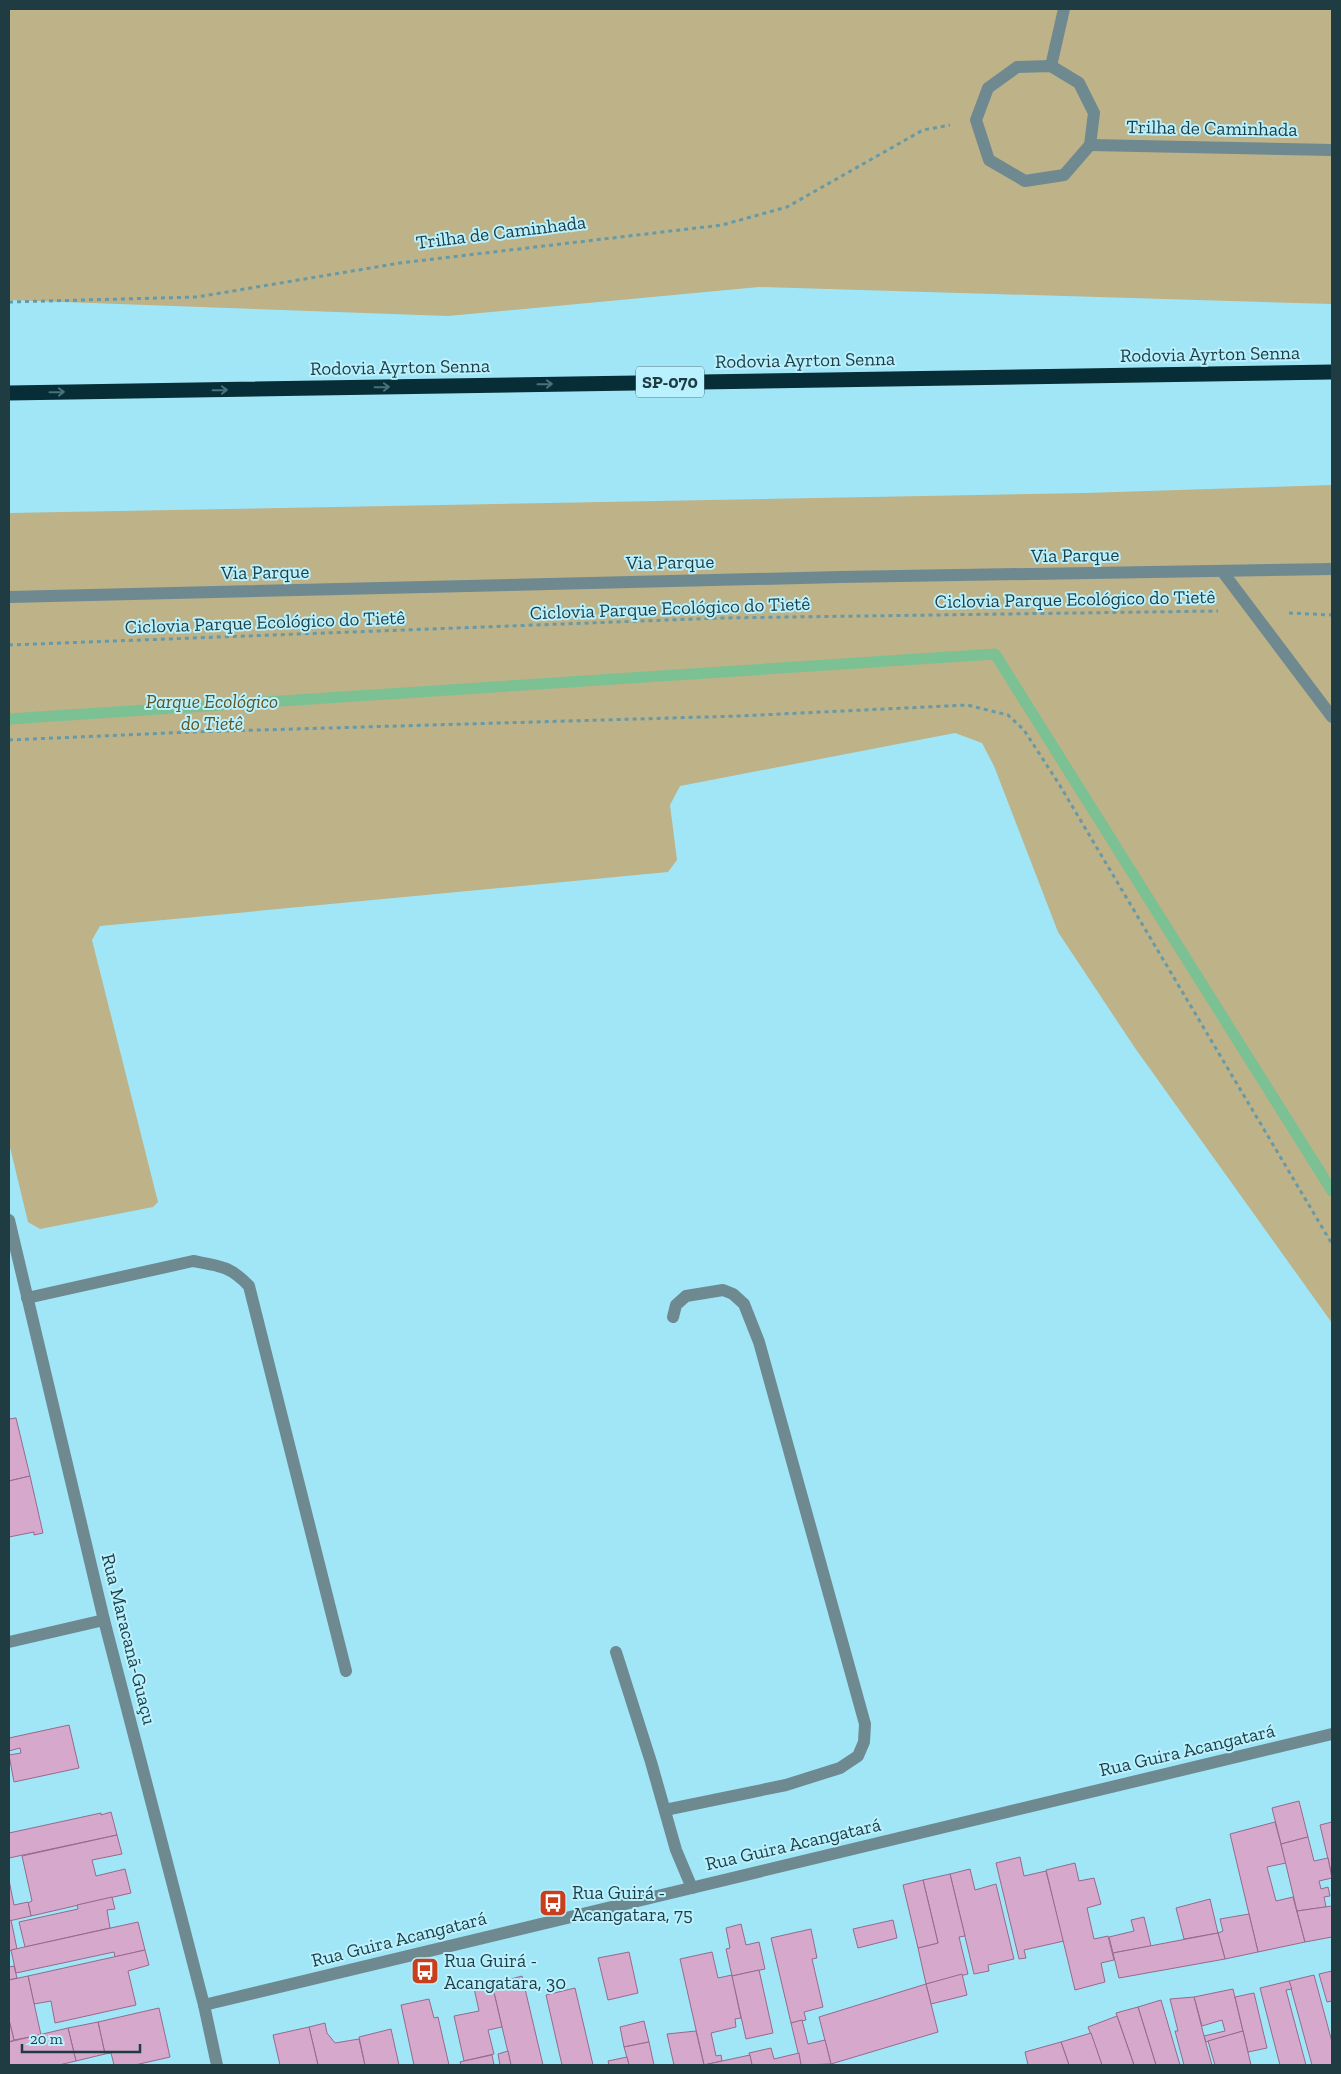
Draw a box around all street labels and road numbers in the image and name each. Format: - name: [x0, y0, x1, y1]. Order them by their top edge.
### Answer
- street label: Trilha de Caminhada: [1126, 115, 1298, 141]
- street label: Trilha de Caminhada: [415, 210, 587, 254]
- street label: Rodovia Ayrton Senna: [1120, 341, 1300, 367]
- street label: Rodovia Ayrton Senna: [715, 347, 895, 373]
- street label: Rodovia Ayrton Senna: [310, 354, 490, 380]
- road number: SP-070: [636, 367, 704, 398]
- street label: Via Parque: [1030, 543, 1119, 567]
- street label: Via Parque: [625, 550, 714, 574]
- street label: Via Parque: [220, 560, 309, 584]
- street label: Ciclovia Parque Ecológico do Tietê: [935, 585, 1216, 613]
- street label: Ciclovia Parque Ecológico do Tietê: [529, 592, 811, 624]
- street label: Ciclovia Parque Ecológico do Tietê: [124, 606, 406, 638]
- street label: Rua Maracanã-Guaçu: [97, 1551, 161, 1727]
- street label: Rua Guira Acangatará: [1097, 1719, 1277, 1781]
- street label: Rua Guira Acangatará: [703, 1813, 883, 1875]
- street label: Rua Guira Acangatará: [309, 1906, 489, 1972]

